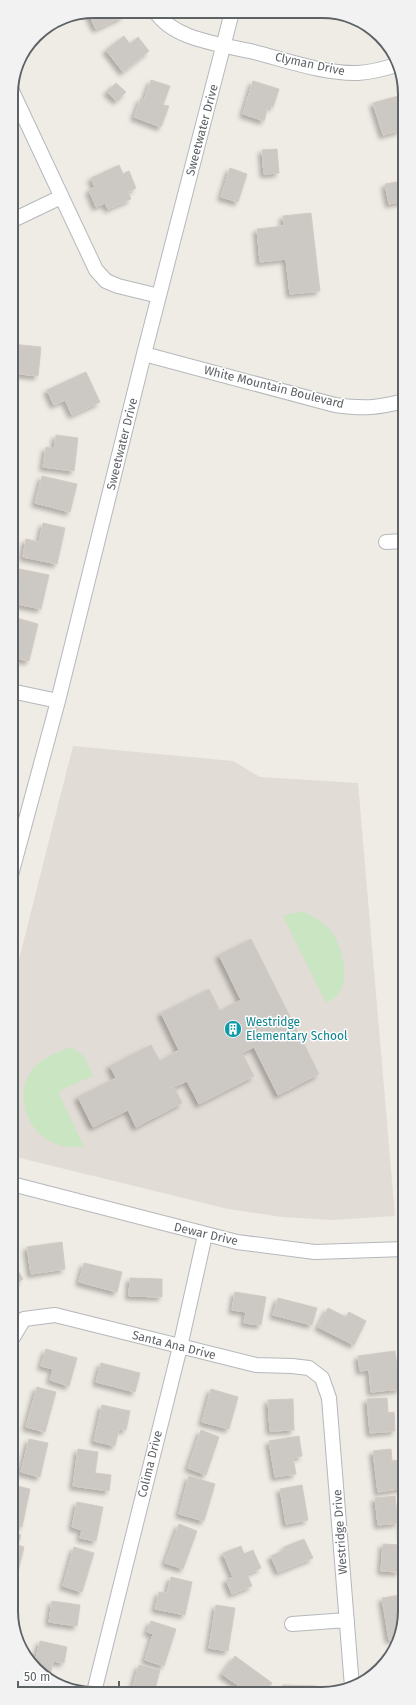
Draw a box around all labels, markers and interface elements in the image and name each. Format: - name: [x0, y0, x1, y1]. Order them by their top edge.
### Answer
- street label: Clyman Drive: [274, 50, 346, 78]
- street label: Sweetwater Drive: [183, 83, 221, 177]
- street label: White Mountain Boulevard: [203, 363, 345, 411]
- street label: Sweetwater Drive: [104, 397, 140, 491]
- place label: Westridge Elementary School: [246, 1015, 348, 1043]
- building icon: Westridge Elementary School: [223, 1019, 243, 1039]
- street label: Dewar Drive: [173, 1220, 239, 1248]
- street label: Santa Ana Drive: [131, 1328, 217, 1362]
- street label: Colima Drive: [135, 1429, 165, 1499]
- street label: Westridge Drive: [330, 1489, 350, 1575]
- scale bar: [18, 1663, 119, 1689]
- text: 50 m: [24, 1670, 50, 1684]

